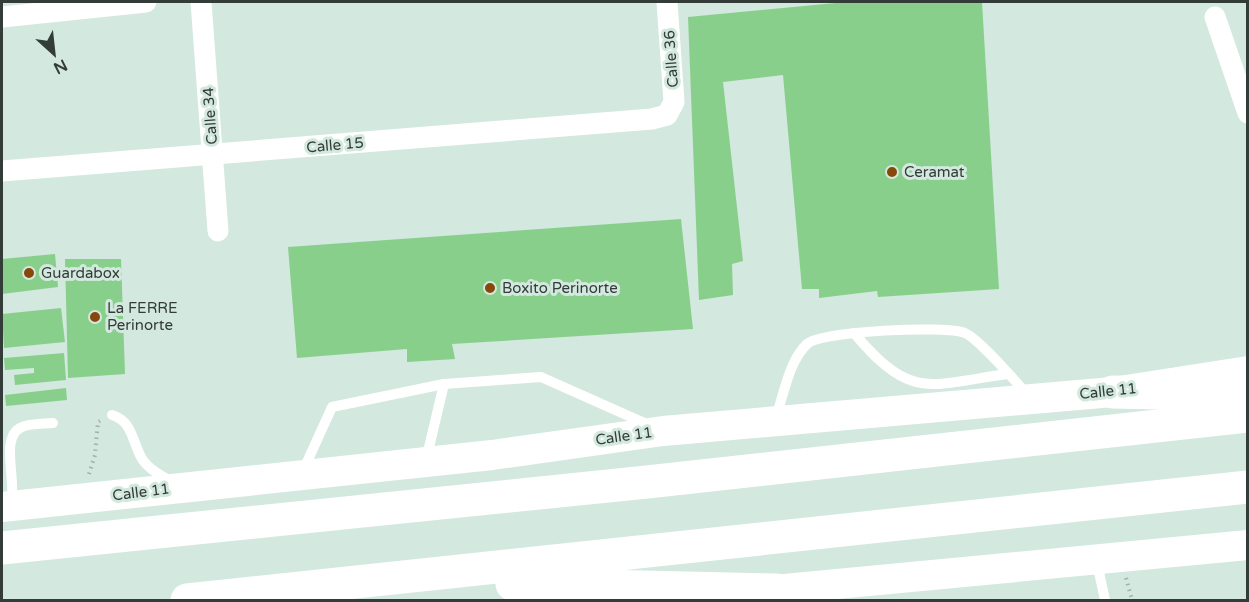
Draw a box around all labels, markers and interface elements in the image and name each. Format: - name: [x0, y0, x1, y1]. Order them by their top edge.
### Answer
- north arrow: [24, 24, 84, 84]
- street label: Calle 36: [660, 30, 682, 88]
- text: N: [50, 55, 71, 78]
- street label: Calle 34: [199, 87, 221, 145]
- street label: Calle 15: [306, 134, 364, 156]
- place label: Ceramat: [904, 163, 965, 181]
- marker: Ceramat: [885, 165, 899, 179]
- place label: Guardabox: [41, 264, 120, 282]
- marker: Guardabox: [22, 266, 36, 280]
- place label: Boxito Perinorte: [502, 279, 618, 297]
- marker: Boxito Perinorte: [483, 281, 497, 295]
- place label: La FERRE Perinorte: [107, 299, 178, 334]
- marker: La FERRE Perinorte: [88, 310, 102, 324]
- street label: Calle 11: [1078, 379, 1138, 403]
- street label: Calle 11: [594, 423, 654, 449]
- street label: Calle 11: [111, 480, 171, 504]

